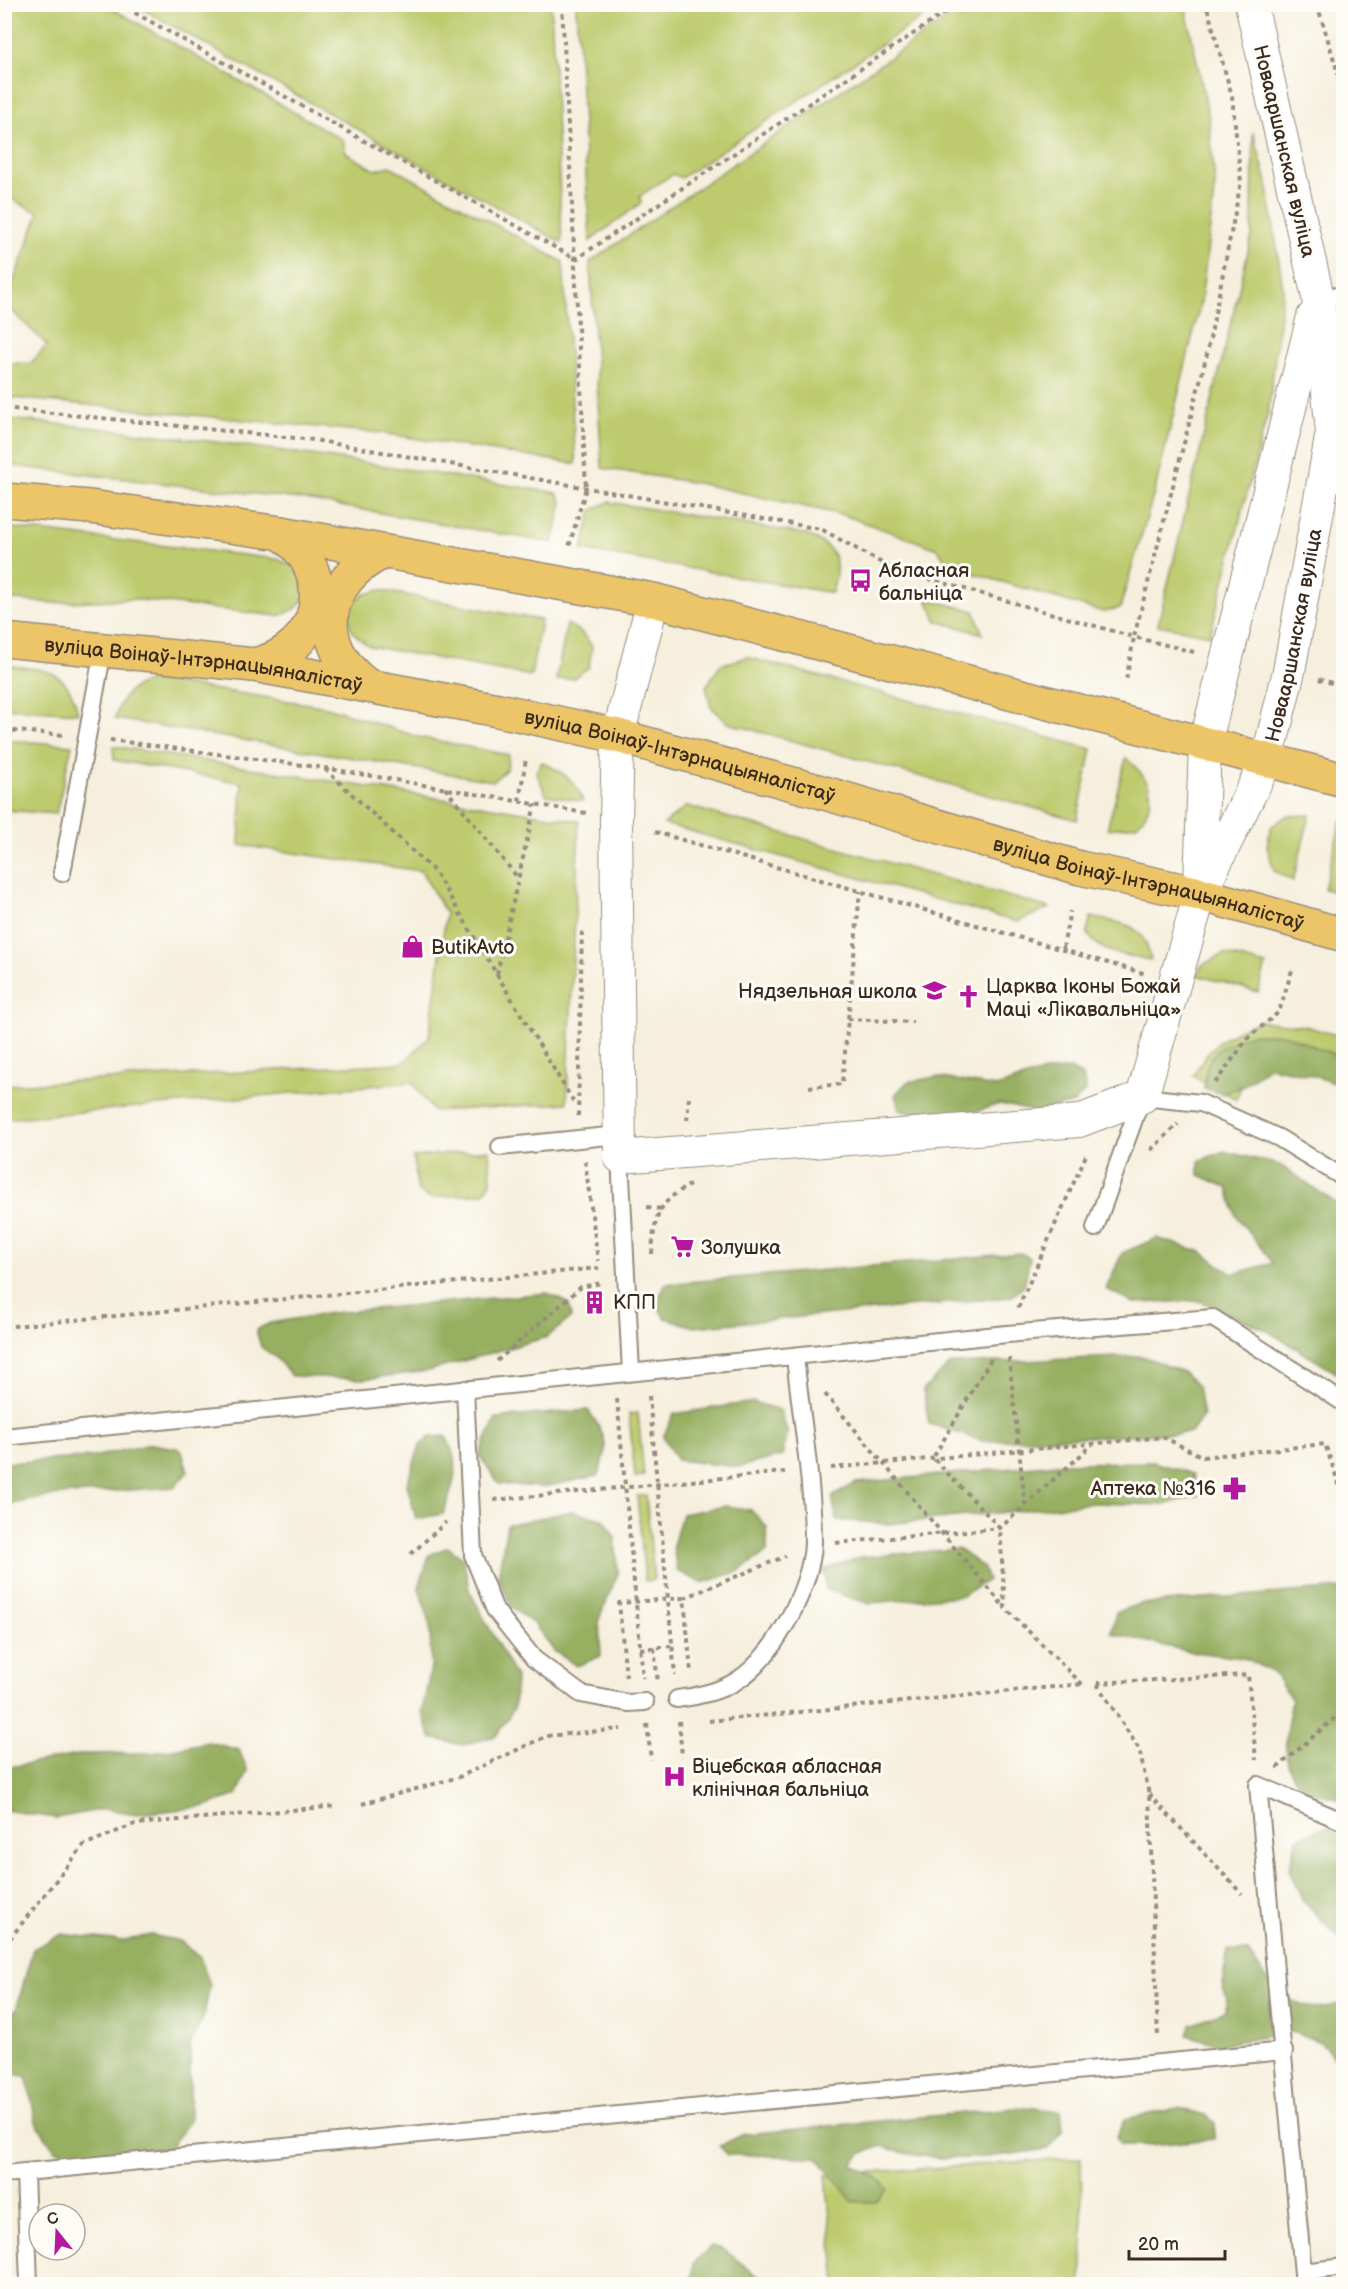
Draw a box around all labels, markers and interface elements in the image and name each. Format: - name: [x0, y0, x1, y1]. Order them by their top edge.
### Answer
- street label: Новааршанская вуліца: [1248, 43, 1320, 260]
- street label: Новааршанская вуліца: [1261, 526, 1327, 745]
- place label: Абласная бальніца: [878, 559, 969, 606]
- bus stop icon: Абласная бальніца: [848, 568, 874, 594]
- street label: вуліца Воінаў-Інтэрнацыяналістаў: [43, 633, 364, 698]
- street label: вуліца Воінаў-Інтэрнацыяналістаў: [522, 705, 838, 808]
- street label: вуліца Воінаў-Інтэрнацыяналістаў: [990, 832, 1307, 936]
- shop icon: ButikAvto: [400, 934, 426, 960]
- place label: ButikAvto: [431, 936, 515, 960]
- place label: Царква Іконы Божай Маці «Лікавальніца»: [986, 975, 1181, 1022]
- school or university icon: Нядзельная школа: [922, 978, 948, 1004]
- place label: Нядзельная школа: [738, 980, 917, 1004]
- church icon: Царква Іконы Божай Маці «Лікавальніца»: [955, 984, 981, 1010]
- supermarket icon: Золушка: [670, 1234, 696, 1260]
- place label: Золушка: [701, 1236, 781, 1260]
- building icon: КПП: [582, 1289, 608, 1315]
- place label: КПП: [613, 1291, 656, 1315]
- pharmacy icon: Аптека №316: [1221, 1475, 1247, 1501]
- place label: Аптека №316: [1090, 1477, 1216, 1501]
- place label: Віцебская абласная клінічная бальніца: [692, 1755, 882, 1802]
- hospital icon: Віцебская абласная клінічная бальніца: [661, 1764, 687, 1790]
- north arrow: [27, 2202, 87, 2262]
- text: С: [45, 2208, 61, 2230]
- scale bar: [1129, 2223, 1225, 2261]
- text: 20 m: [1138, 2234, 1179, 2255]

